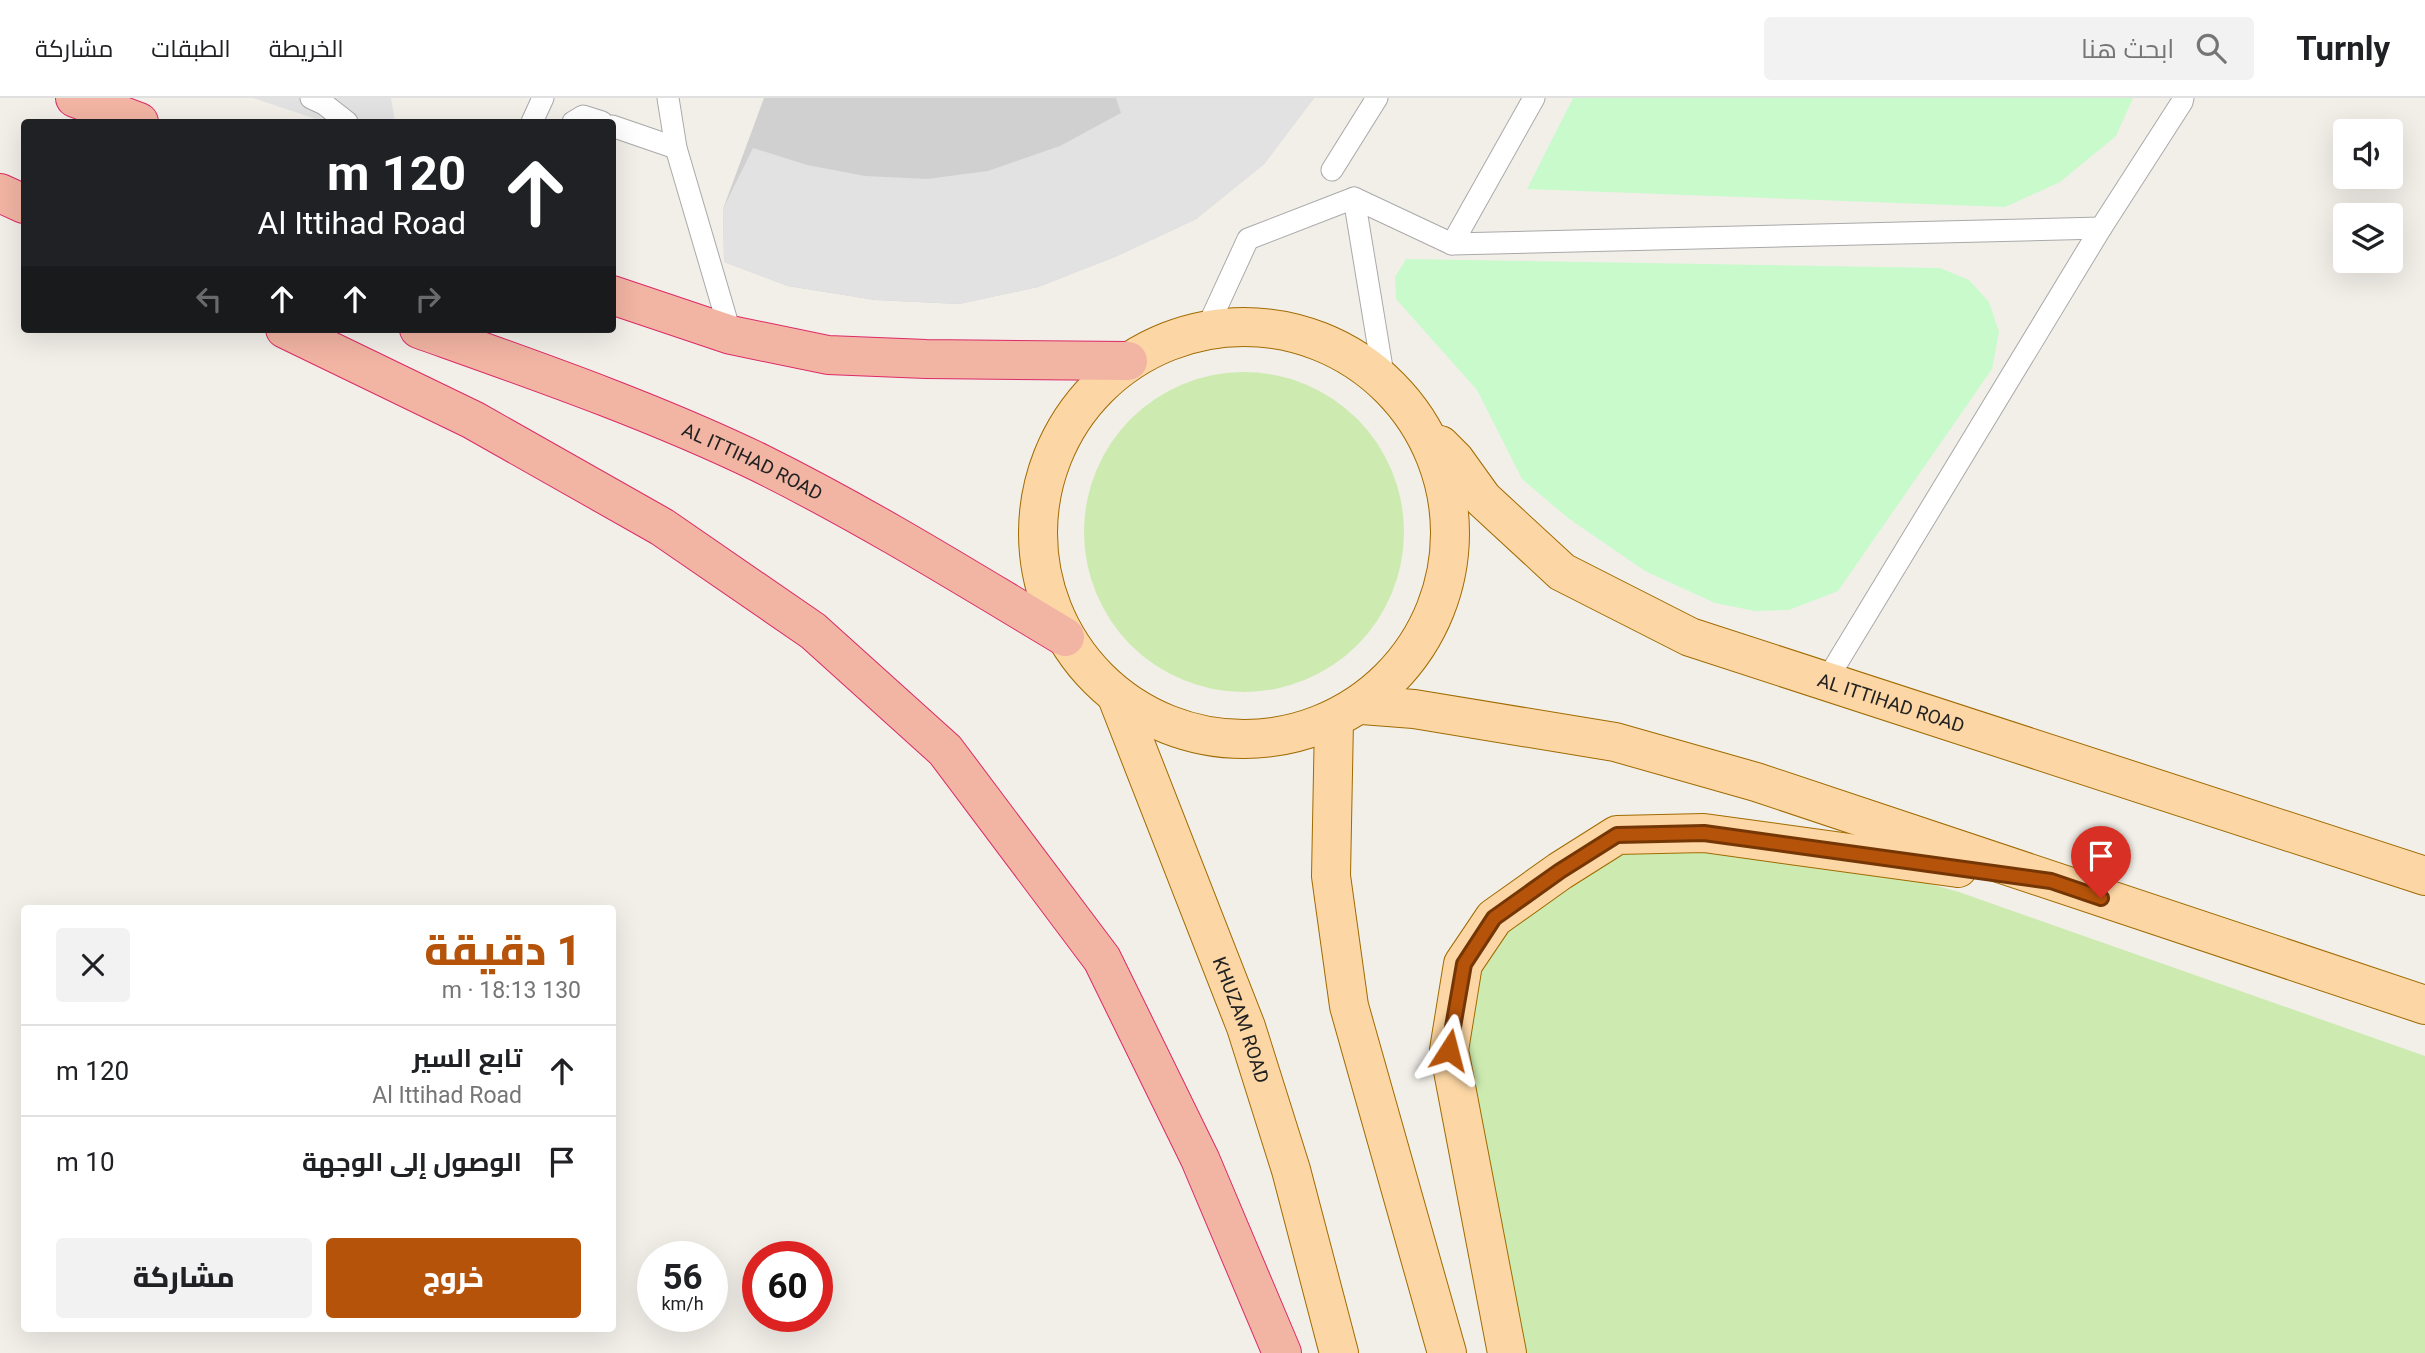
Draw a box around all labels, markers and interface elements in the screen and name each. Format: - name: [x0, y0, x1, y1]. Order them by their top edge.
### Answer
- search box: [1764, 17, 2254, 80]
- icon: search: [2192, 29, 2230, 67]
- text: Turnly: [2296, 29, 2390, 68]
- text: ابحث هنا: [2081, 34, 2174, 64]
- text: مشاركة: [35, 35, 113, 63]
- text: الطبقات: [151, 35, 231, 63]
- text: الخريطة: [269, 35, 344, 63]
- map controls: [2333, 119, 2403, 273]
- button: sound: [2333, 119, 2403, 189]
- text: 120 m: [327, 145, 466, 202]
- icon: ahead: [490, 147, 581, 238]
- button: layers: [2333, 203, 2403, 273]
- text: Al Ittihad Road: [258, 204, 466, 242]
- icon: left: [190, 280, 228, 318]
- icon: ahead: [263, 280, 301, 318]
- icon: ahead: [336, 280, 374, 318]
- icon: right: [409, 280, 447, 318]
- street label: AL ITTIHAD ROAD: [679, 418, 827, 505]
- street label: AL ITTIHAD ROAD: [1815, 668, 1968, 737]
- pin: [2071, 826, 2131, 898]
- icon: arrive: [2082, 837, 2120, 875]
- text: 1 دقيقة: [424, 926, 581, 975]
- button: close: [56, 928, 130, 1002]
- street label: KHUZAM ROAD: [1208, 953, 1274, 1086]
- text: 130 m · 18:13: [442, 977, 581, 1004]
- position arrow: [1412, 1013, 1486, 1087]
- text: تابع السير: [412, 1043, 522, 1073]
- icon: ahead: [543, 1052, 581, 1090]
- text: 120 m: [56, 1056, 129, 1086]
- text: Al Ittihad Road: [372, 1082, 522, 1109]
- icon: arrive: [543, 1143, 581, 1181]
- text: 10 m: [56, 1147, 115, 1177]
- text: الوصول إلى الوجهة: [302, 1147, 522, 1177]
- button: مشاركة: [56, 1238, 312, 1318]
- button: خروج: [326, 1238, 581, 1318]
- speed limit sign: 60: [742, 1241, 833, 1332]
- text: 56: [662, 1257, 703, 1298]
- text: km/h: [661, 1293, 704, 1314]

